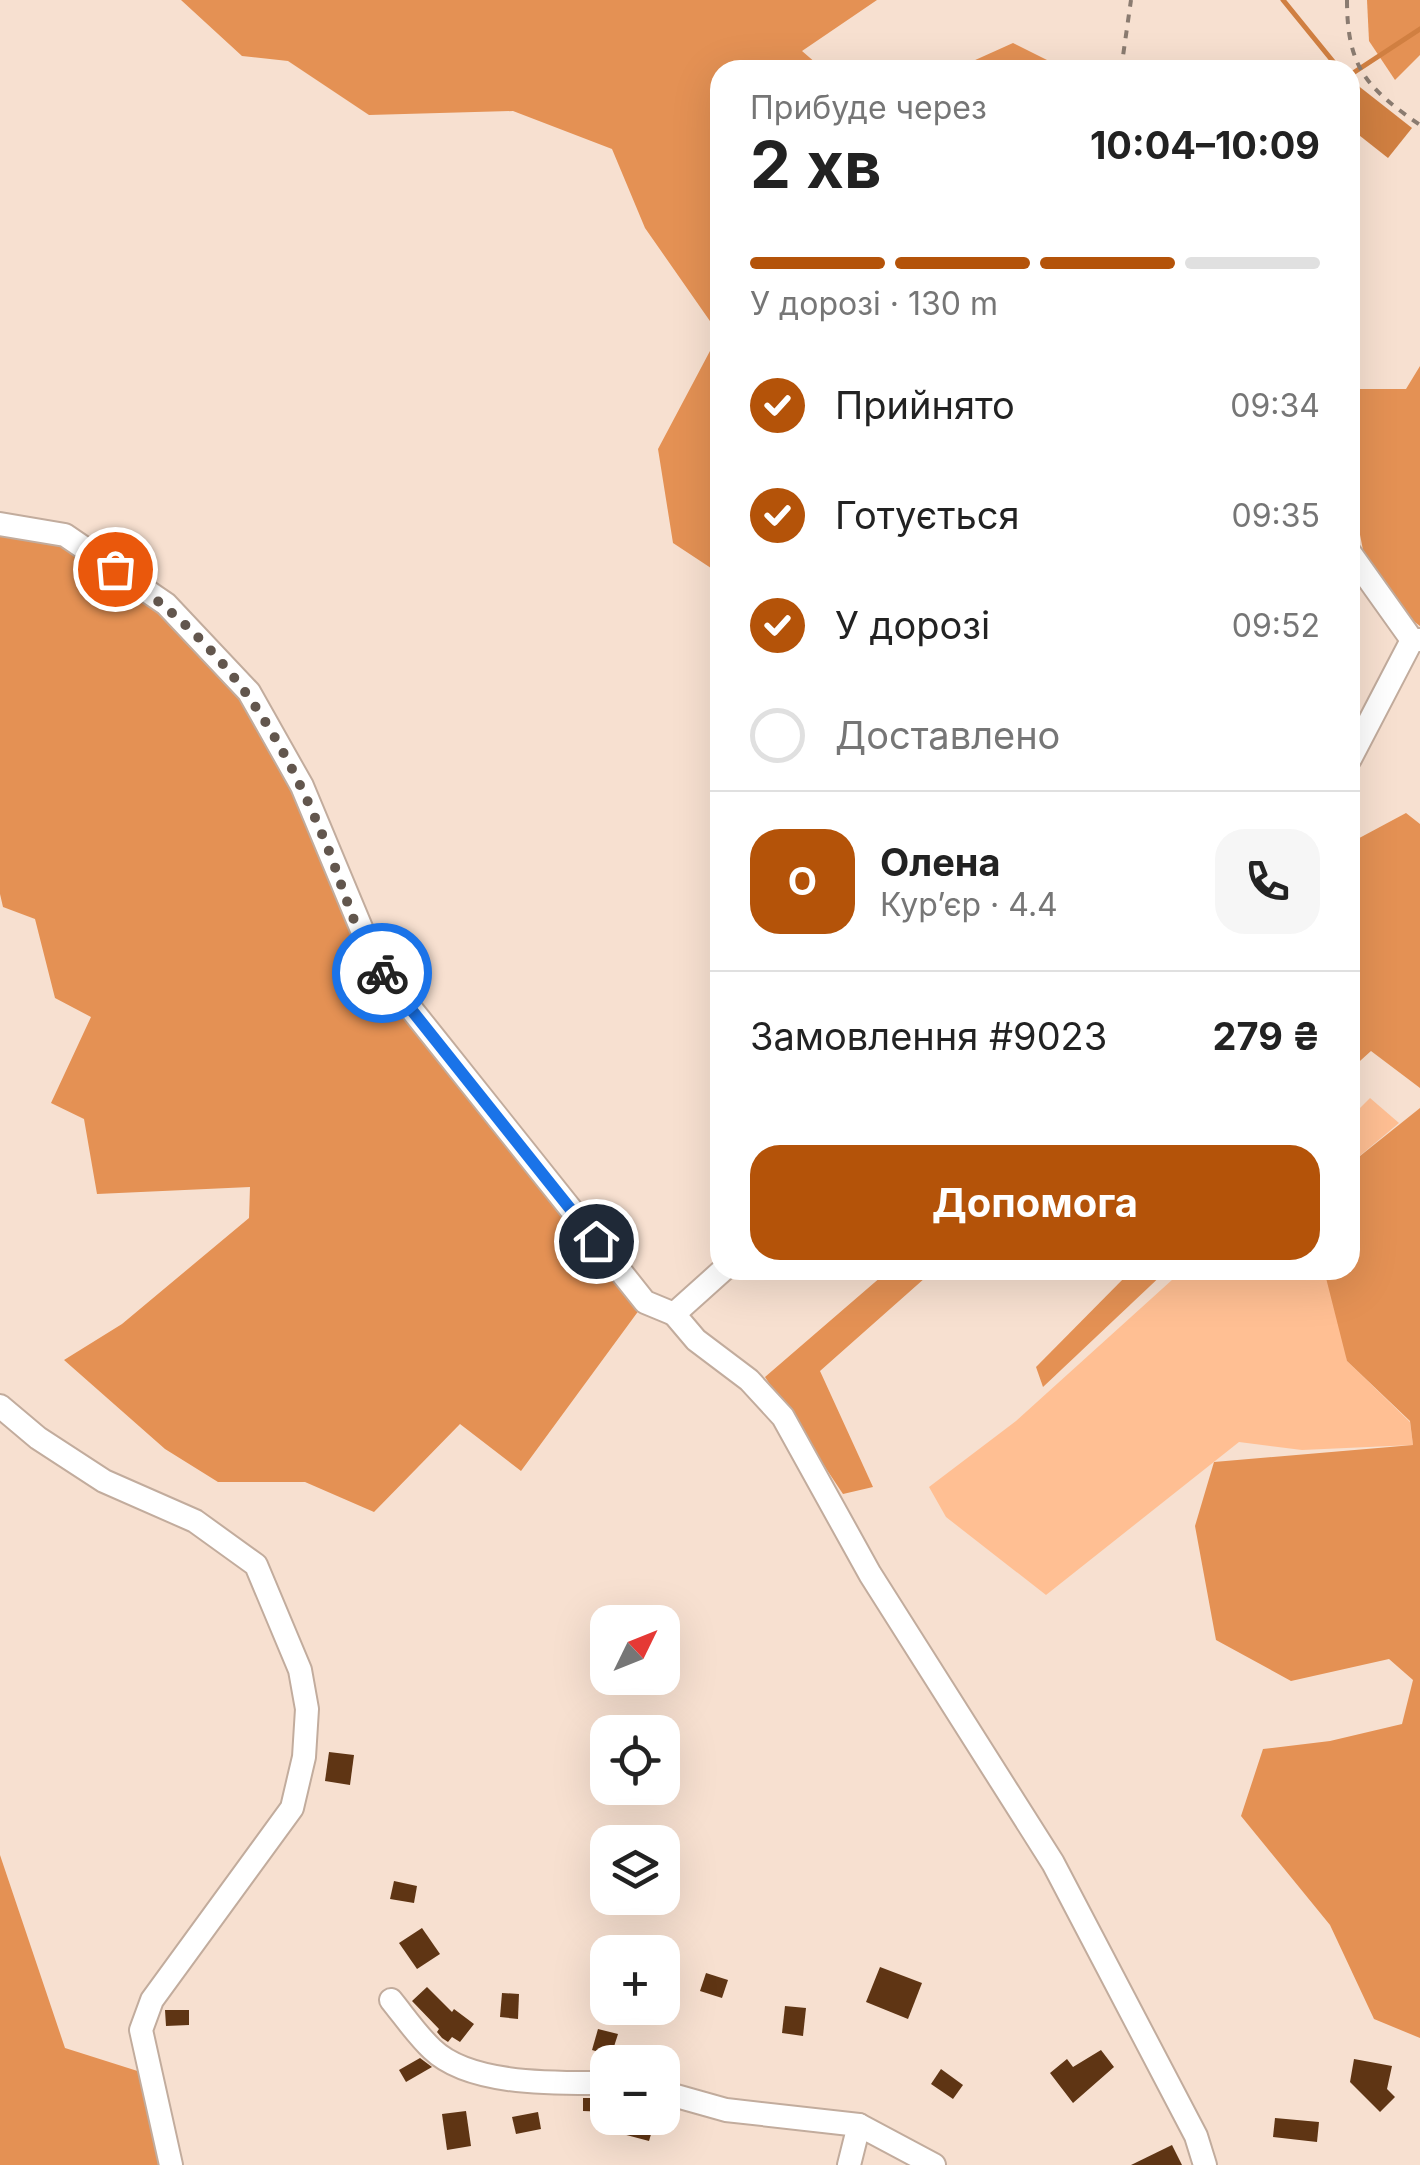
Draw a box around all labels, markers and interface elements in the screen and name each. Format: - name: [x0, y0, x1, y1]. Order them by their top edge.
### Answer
- text: Прибуде через: [750, 88, 987, 127]
- text: 10:04–10:09: [1090, 122, 1320, 168]
- text: 2 хв: [750, 125, 882, 204]
- text: У дорозі · 130 m: [750, 284, 998, 323]
- icon: check: [750, 378, 805, 433]
- text: Прийнято: [835, 382, 1015, 428]
- text: 09:34: [1230, 386, 1320, 425]
- icon: check: [750, 488, 805, 543]
- text: Готується: [835, 492, 1020, 538]
- text: 09:35: [1232, 496, 1320, 535]
- pin: [73, 527, 158, 612]
- icon: bag: [88, 542, 143, 597]
- icon: check: [750, 598, 805, 653]
- text: У дорозі: [835, 602, 990, 648]
- text: 09:52: [1232, 606, 1320, 645]
- text: Доставлено: [835, 712, 1060, 758]
- button: phone: [1215, 829, 1320, 934]
- text: Олена: [880, 839, 1001, 885]
- text: О: [788, 858, 817, 904]
- text: Кур’єр · 4.4: [880, 885, 1058, 924]
- courier: [332, 923, 432, 1023]
- icon: bike: [355, 946, 410, 1001]
- text: Замовлення #9023: [750, 1013, 1107, 1059]
- text: 279 ₴: [1213, 1013, 1320, 1059]
- button: Допомога: [750, 1145, 1320, 1260]
- pin: [554, 1199, 639, 1284]
- icon: home: [569, 1214, 624, 1269]
- north arrow: [590, 1605, 680, 1695]
- map controls: [590, 1605, 680, 2135]
- button: locate: [590, 1715, 680, 1805]
- button: layers: [590, 1825, 680, 1915]
- button: +: [590, 1935, 680, 2025]
- button: −: [590, 2045, 680, 2135]

